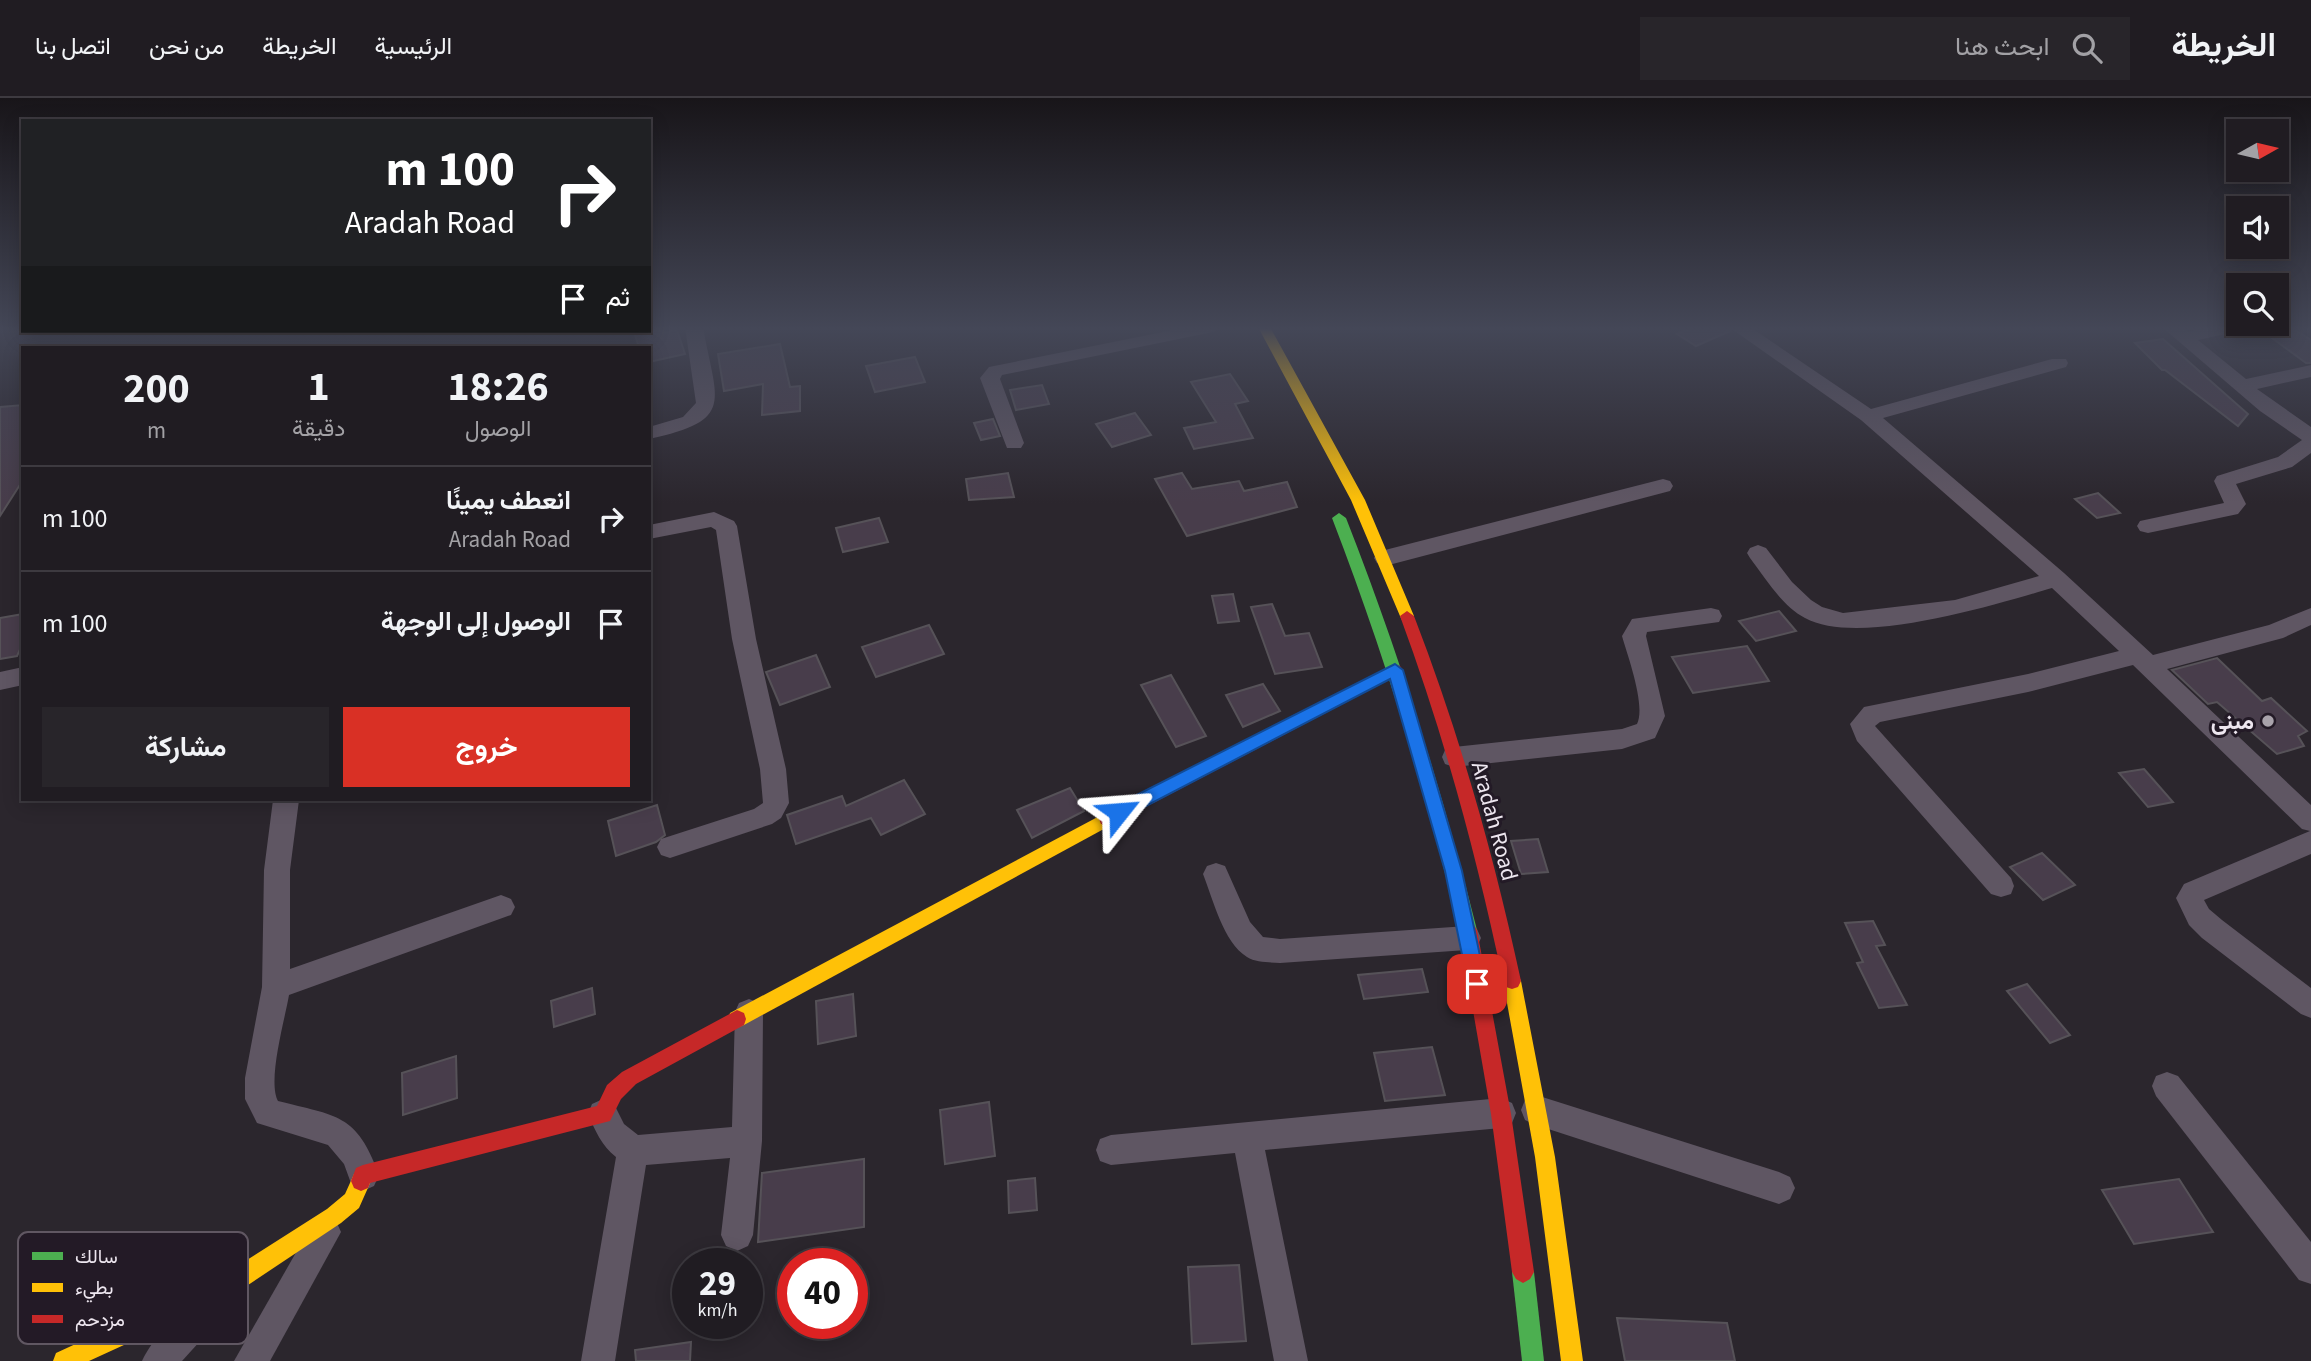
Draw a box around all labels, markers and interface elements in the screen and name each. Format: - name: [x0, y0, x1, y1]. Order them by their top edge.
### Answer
- search box: [1640, 17, 2130, 80]
- text: الخريطة: [2172, 22, 2276, 69]
- text: ابحث هنا: [1955, 28, 2050, 65]
- text: اتصل بنا: [35, 29, 111, 64]
- text: من نحن: [149, 29, 224, 64]
- text: الخريطة: [262, 29, 337, 64]
- text: الرئيسية: [375, 29, 452, 64]
- icon: search: [2068, 29, 2106, 67]
- north arrow: [2226, 119, 2289, 182]
- map controls: [2226, 119, 2289, 336]
- text: 100 m: [386, 135, 515, 205]
- icon: right: [539, 147, 630, 238]
- button: sound: [2226, 196, 2289, 259]
- text: Aradah Road: [345, 200, 515, 246]
- button: search: [2226, 273, 2289, 336]
- text: ثم: [606, 279, 630, 316]
- icon: arrive: [554, 280, 592, 318]
- text: 1: [308, 357, 330, 417]
- text: 18:26: [447, 357, 549, 417]
- text: 200: [123, 359, 190, 419]
- text: دقيقة: [292, 412, 345, 445]
- text: الوصول: [465, 412, 531, 445]
- text: m: [147, 414, 166, 447]
- text: انعطف يمينًا: [446, 482, 571, 519]
- text: 100 m: [42, 500, 108, 537]
- icon: right: [592, 500, 630, 538]
- text: Aradah Road: [449, 523, 571, 556]
- text: الوصول إلى الوجهة: [381, 603, 571, 640]
- text: 100 m: [42, 605, 108, 642]
- icon: arrive: [592, 605, 630, 643]
- place label: مبنى: [2211, 705, 2254, 738]
- button: مشاركة: [42, 707, 329, 787]
- button: خروج: [343, 707, 630, 787]
- marker: مبنى: [2260, 713, 2276, 729]
- street label: Aradah Road: [1463, 758, 1526, 884]
- position arrow: [1082, 775, 1156, 849]
- pin: [1447, 954, 1507, 1014]
- icon: arrive: [1458, 965, 1496, 1003]
- legend: [18, 1232, 248, 1344]
- text: سالك: [75, 1244, 118, 1271]
- speed limit sign: 40: [777, 1248, 868, 1339]
- text: 29: [699, 1259, 736, 1309]
- text: بطيء: [75, 1275, 113, 1303]
- text: km/h: [698, 1298, 737, 1323]
- text: مزدحم: [75, 1307, 125, 1334]

